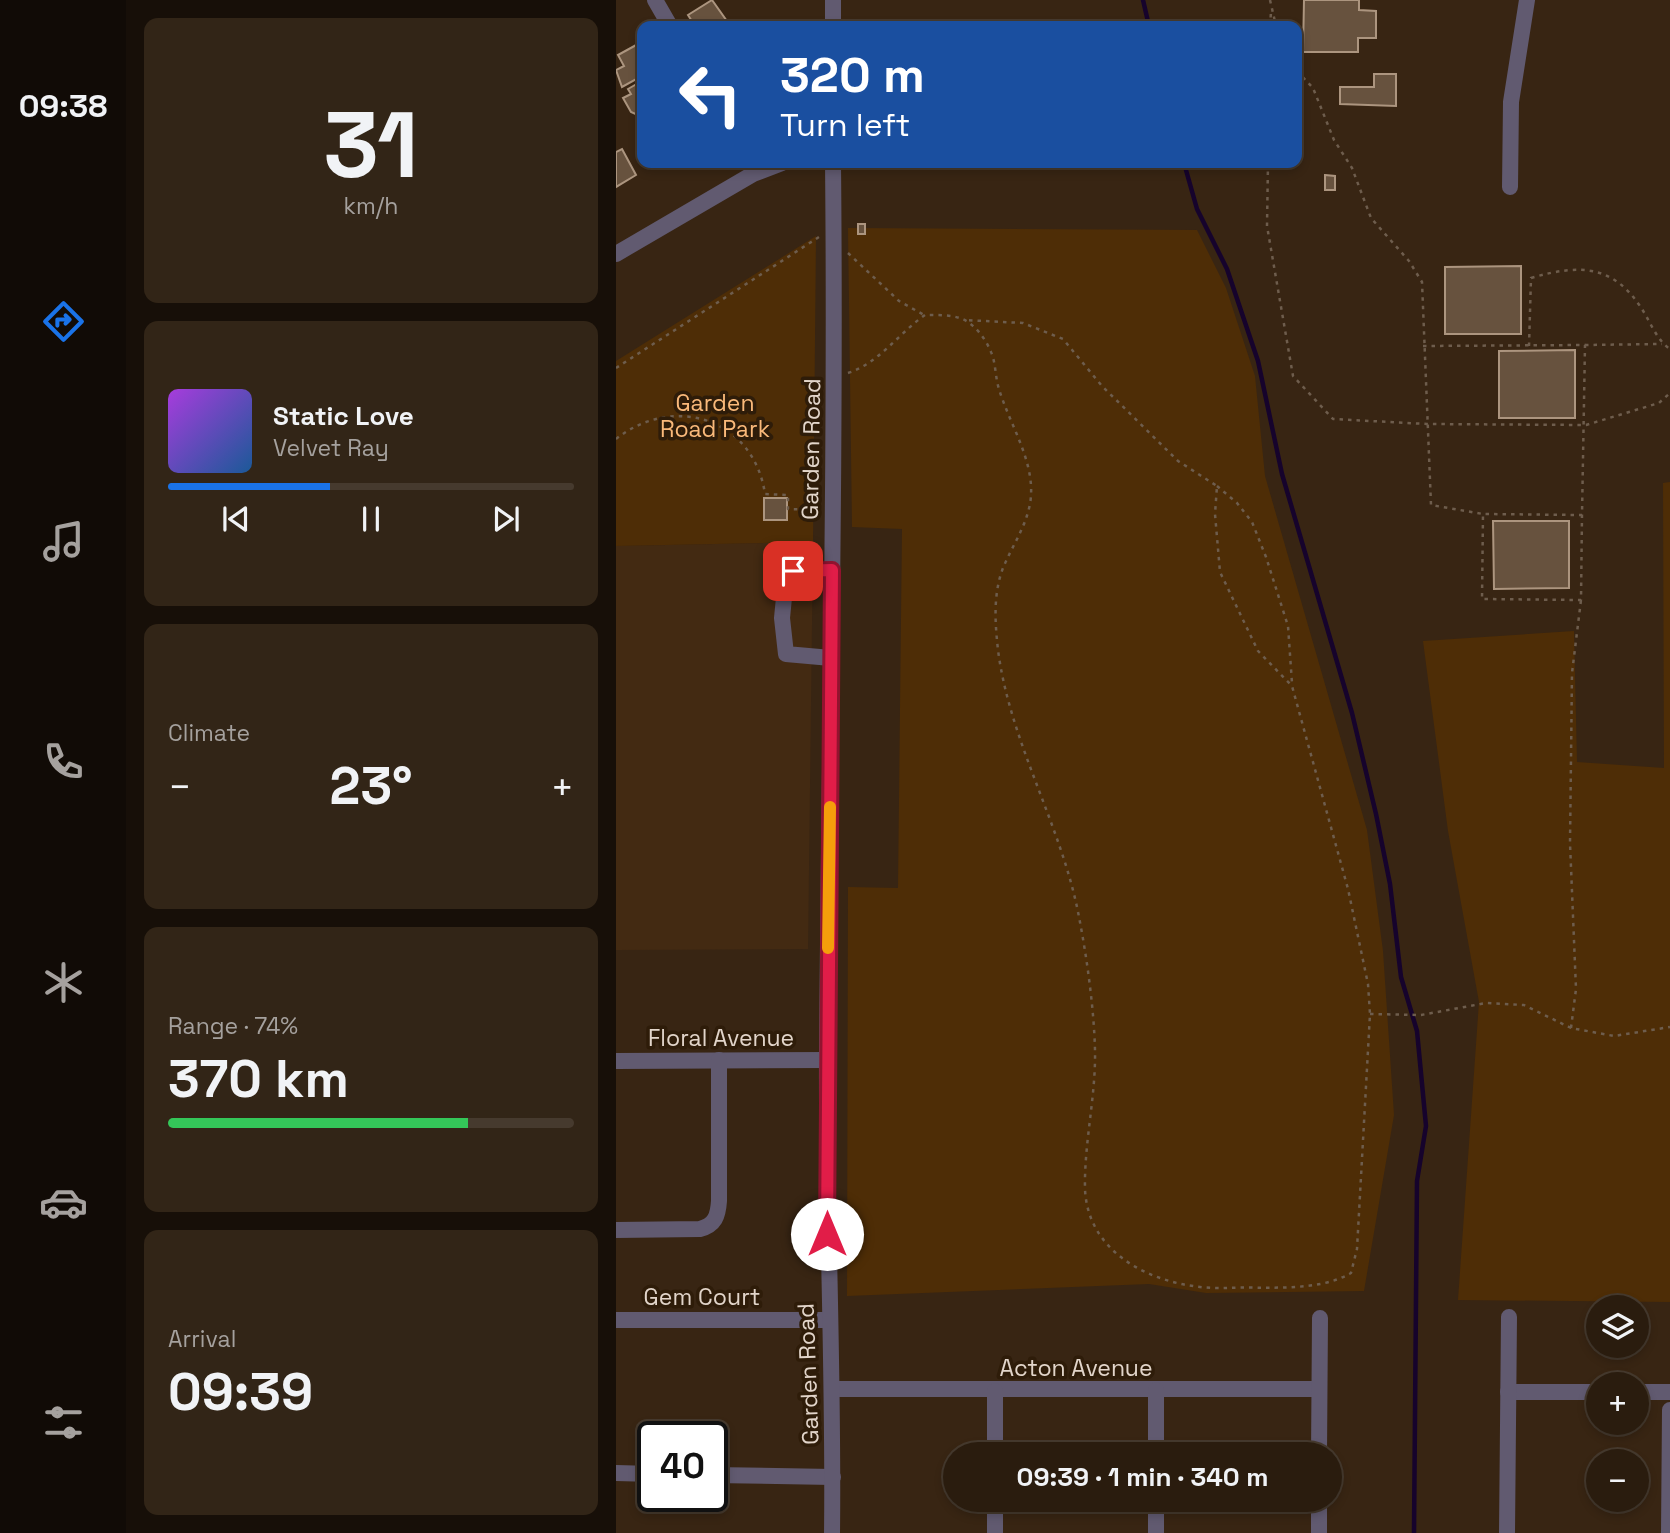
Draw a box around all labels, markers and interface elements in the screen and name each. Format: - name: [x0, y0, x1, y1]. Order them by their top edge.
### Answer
- text: 320 m: [780, 44, 925, 106]
- icon: left: [665, 49, 756, 140]
- text: 09:38: [19, 86, 107, 126]
- text: 31: [324, 87, 418, 204]
- text: Turn left: [780, 105, 910, 145]
- text: km/h: [344, 191, 398, 221]
- icon: directions: [39, 297, 88, 346]
- street label: Garden Road: [795, 378, 827, 520]
- park label: Garden Road Park: [660, 388, 770, 444]
- text: Static Love: [273, 399, 414, 433]
- text: Velvet Ray: [273, 433, 389, 463]
- icon: previous: [217, 500, 255, 538]
- icon: pause: [352, 500, 390, 538]
- icon: next: [487, 500, 525, 538]
- icon: music: [39, 517, 88, 566]
- pin: [763, 541, 823, 601]
- icon: arrive: [774, 552, 812, 590]
- text: Climate: [168, 718, 250, 748]
- icon: phone: [39, 737, 88, 786]
- text: 23°: [330, 753, 413, 819]
- text: −: [168, 763, 192, 811]
- text: +: [550, 763, 574, 811]
- icon: climate: [39, 958, 88, 1007]
- text: Range · 74%: [168, 1011, 298, 1041]
- street label: Floral Avenue: [648, 1023, 794, 1053]
- text: 370 km: [168, 1046, 349, 1112]
- icon: car: [39, 1178, 88, 1227]
- position arrow: [790, 1197, 864, 1271]
- street label: Gem Court: [644, 1282, 760, 1312]
- map controls: [1586, 1295, 1649, 1512]
- button: layers: [1586, 1295, 1649, 1358]
- street label: Garden Road: [791, 1303, 825, 1445]
- text: Arrival: [168, 1324, 236, 1354]
- street label: Acton Avenue: [999, 1353, 1153, 1383]
- text: 09:39: [168, 1359, 313, 1425]
- button: +: [1586, 1372, 1649, 1435]
- icon: filters: [39, 1398, 88, 1447]
- speed limit sign: 40: [637, 1421, 728, 1512]
- button: −: [1586, 1449, 1649, 1512]
- text: 09:39 · 1 min · 340 m: [1017, 1460, 1268, 1494]

